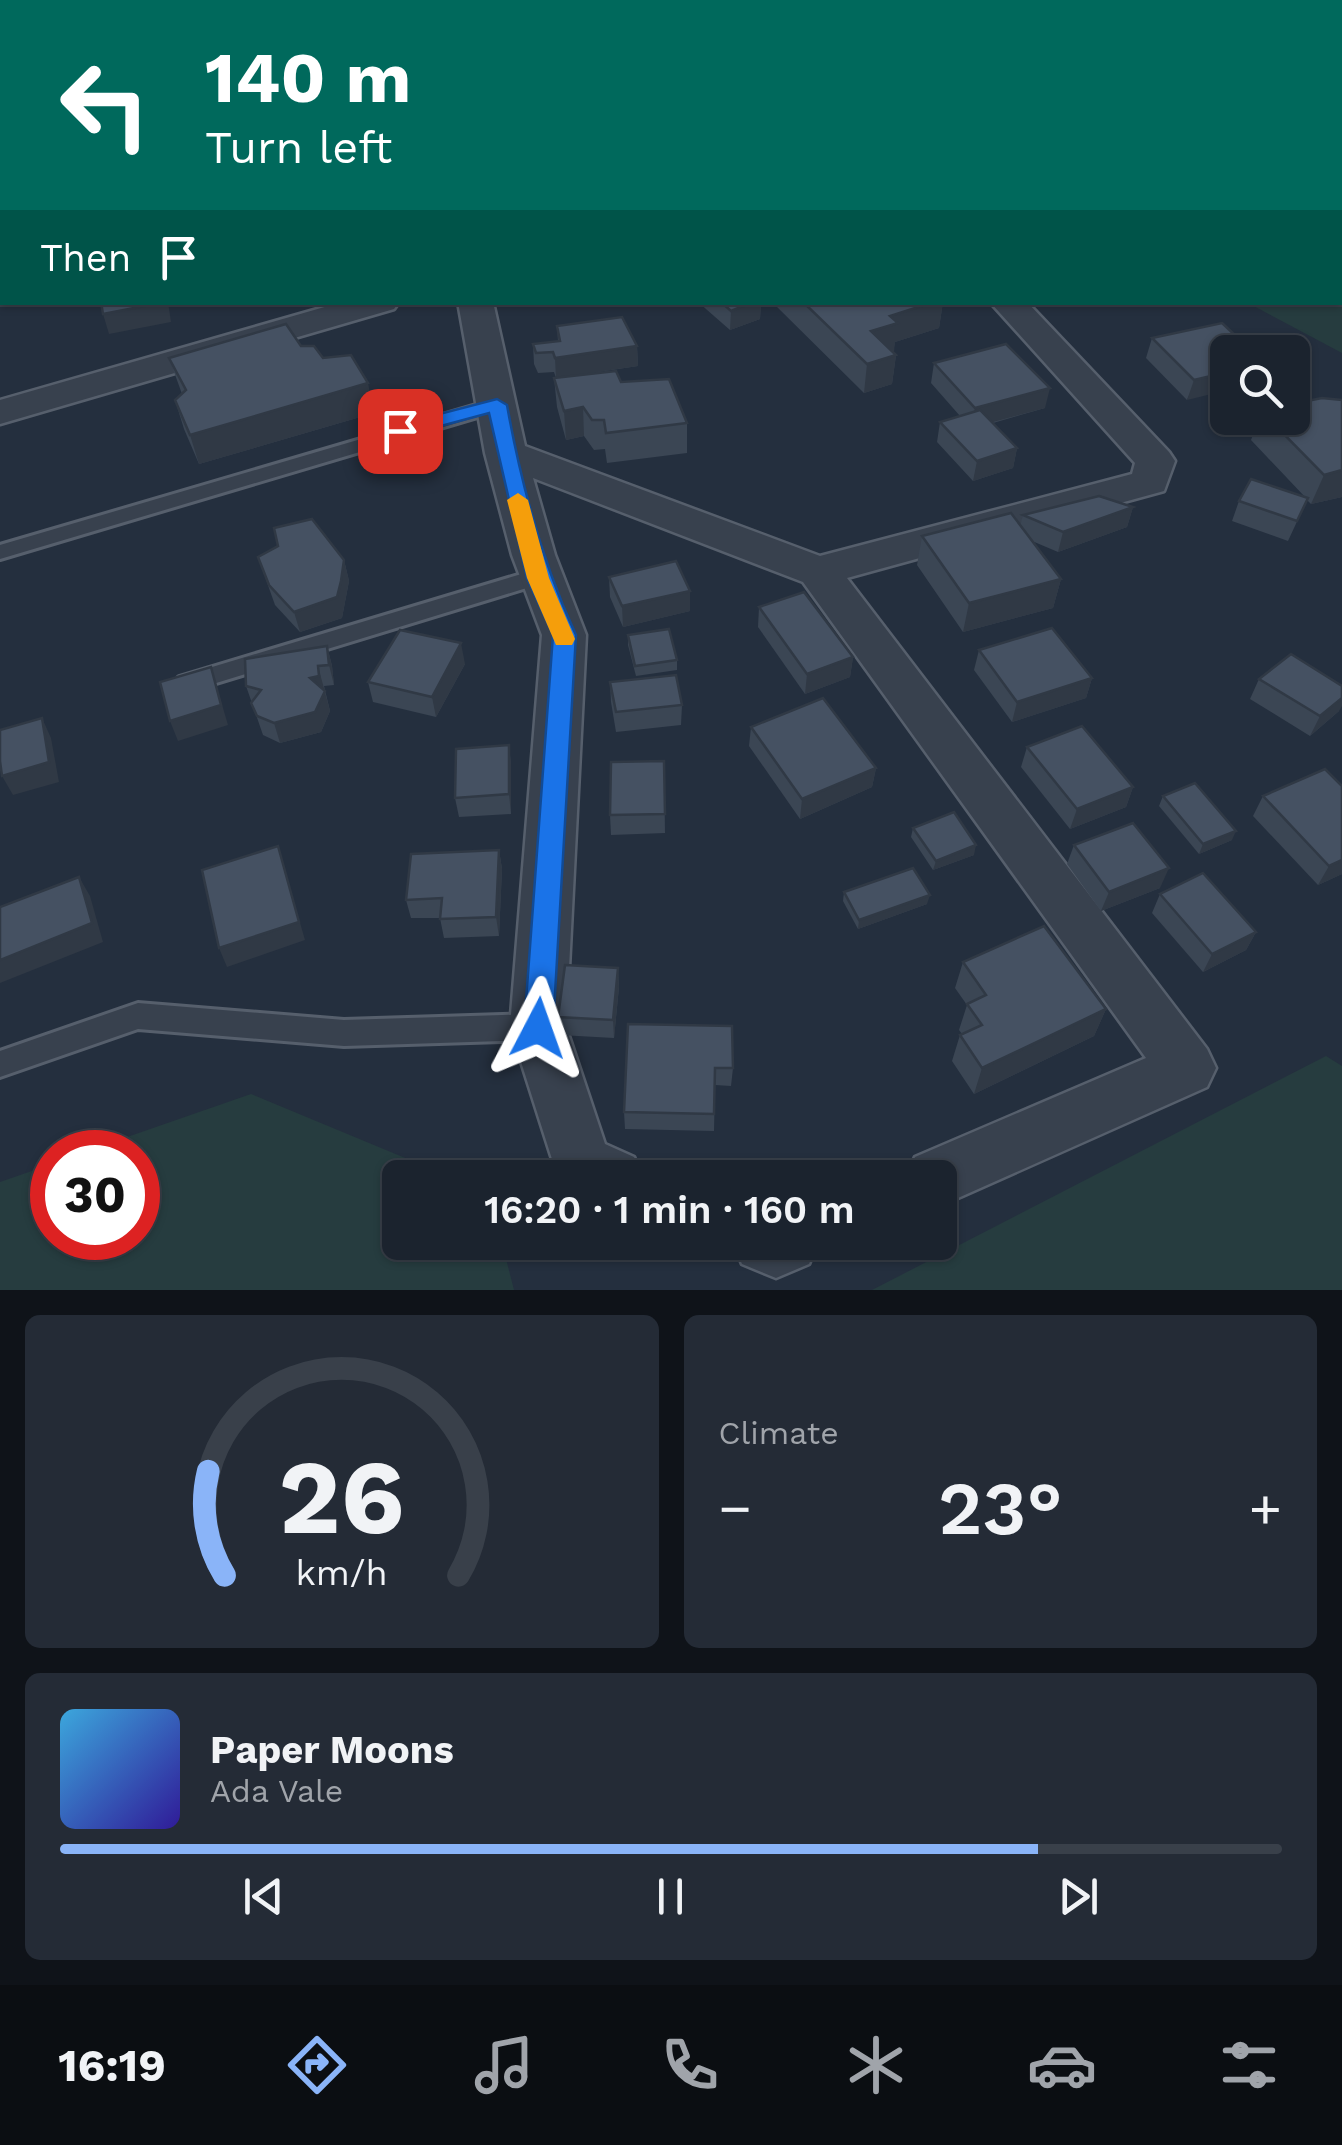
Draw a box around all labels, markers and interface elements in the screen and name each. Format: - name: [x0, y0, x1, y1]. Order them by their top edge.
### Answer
- text: 140 m: [205, 37, 411, 119]
- icon: left: [40, 40, 170, 170]
- text: Turn left: [205, 121, 392, 174]
- icon: arrive: [151, 230, 206, 285]
- text: Then: [40, 236, 131, 280]
- map controls: [1210, 335, 1310, 435]
- button: search: [1210, 335, 1310, 435]
- pin: [358, 389, 443, 474]
- icon: arrive: [373, 404, 428, 459]
- position arrow: [486, 976, 590, 1080]
- speed limit sign: 30: [30, 1130, 160, 1260]
- text: 16:20 · 1 min · 160 m: [484, 1188, 855, 1232]
- text: Climate: [719, 1414, 839, 1452]
- text: 26: [279, 1436, 405, 1558]
- text: 23°: [938, 1464, 1063, 1552]
- text: −: [719, 1476, 752, 1540]
- text: +: [1249, 1476, 1282, 1540]
- text: km/h: [296, 1552, 388, 1594]
- text: Paper Moons: [210, 1728, 454, 1772]
- text: Ada Vale: [210, 1772, 343, 1810]
- icon: previous: [236, 1869, 291, 1924]
- icon: pause: [643, 1869, 698, 1924]
- icon: next: [1051, 1869, 1106, 1924]
- icon: directions: [282, 2030, 352, 2100]
- icon: music: [469, 2030, 539, 2100]
- icon: phone: [655, 2030, 725, 2100]
- icon: climate: [841, 2030, 911, 2100]
- icon: car: [1027, 2030, 1097, 2100]
- icon: filters: [1214, 2030, 1284, 2100]
- text: 16:19: [58, 2039, 166, 2092]

